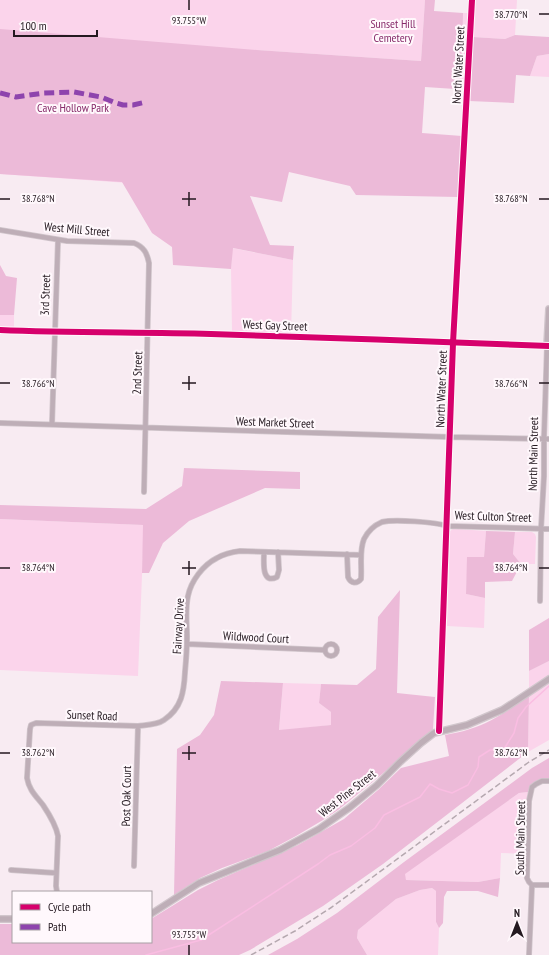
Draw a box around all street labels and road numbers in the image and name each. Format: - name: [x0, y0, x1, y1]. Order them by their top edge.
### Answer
- street label: North Water Street: [448, 25, 468, 104]
- street label: West Mill Street: [44, 219, 111, 239]
- street label: 3rd Street: [37, 273, 53, 316]
- street label: West Gay Street: [242, 316, 308, 334]
- street label: North Water Street: [432, 349, 450, 428]
- street label: 2nd Street: [129, 350, 145, 395]
- street label: West Market Street: [236, 413, 315, 431]
- street label: North Main Street: [525, 416, 541, 491]
- street label: West Culton Street: [454, 507, 532, 525]
- street label: Fairway Drive: [169, 598, 187, 654]
- street label: Wildwood Court: [223, 628, 290, 646]
- street label: Sunset Road: [66, 707, 118, 723]
- street label: Post Oak Court: [118, 765, 134, 827]
- street label: West Pine Street: [316, 766, 379, 820]
- street label: South Main Street: [512, 800, 528, 875]

